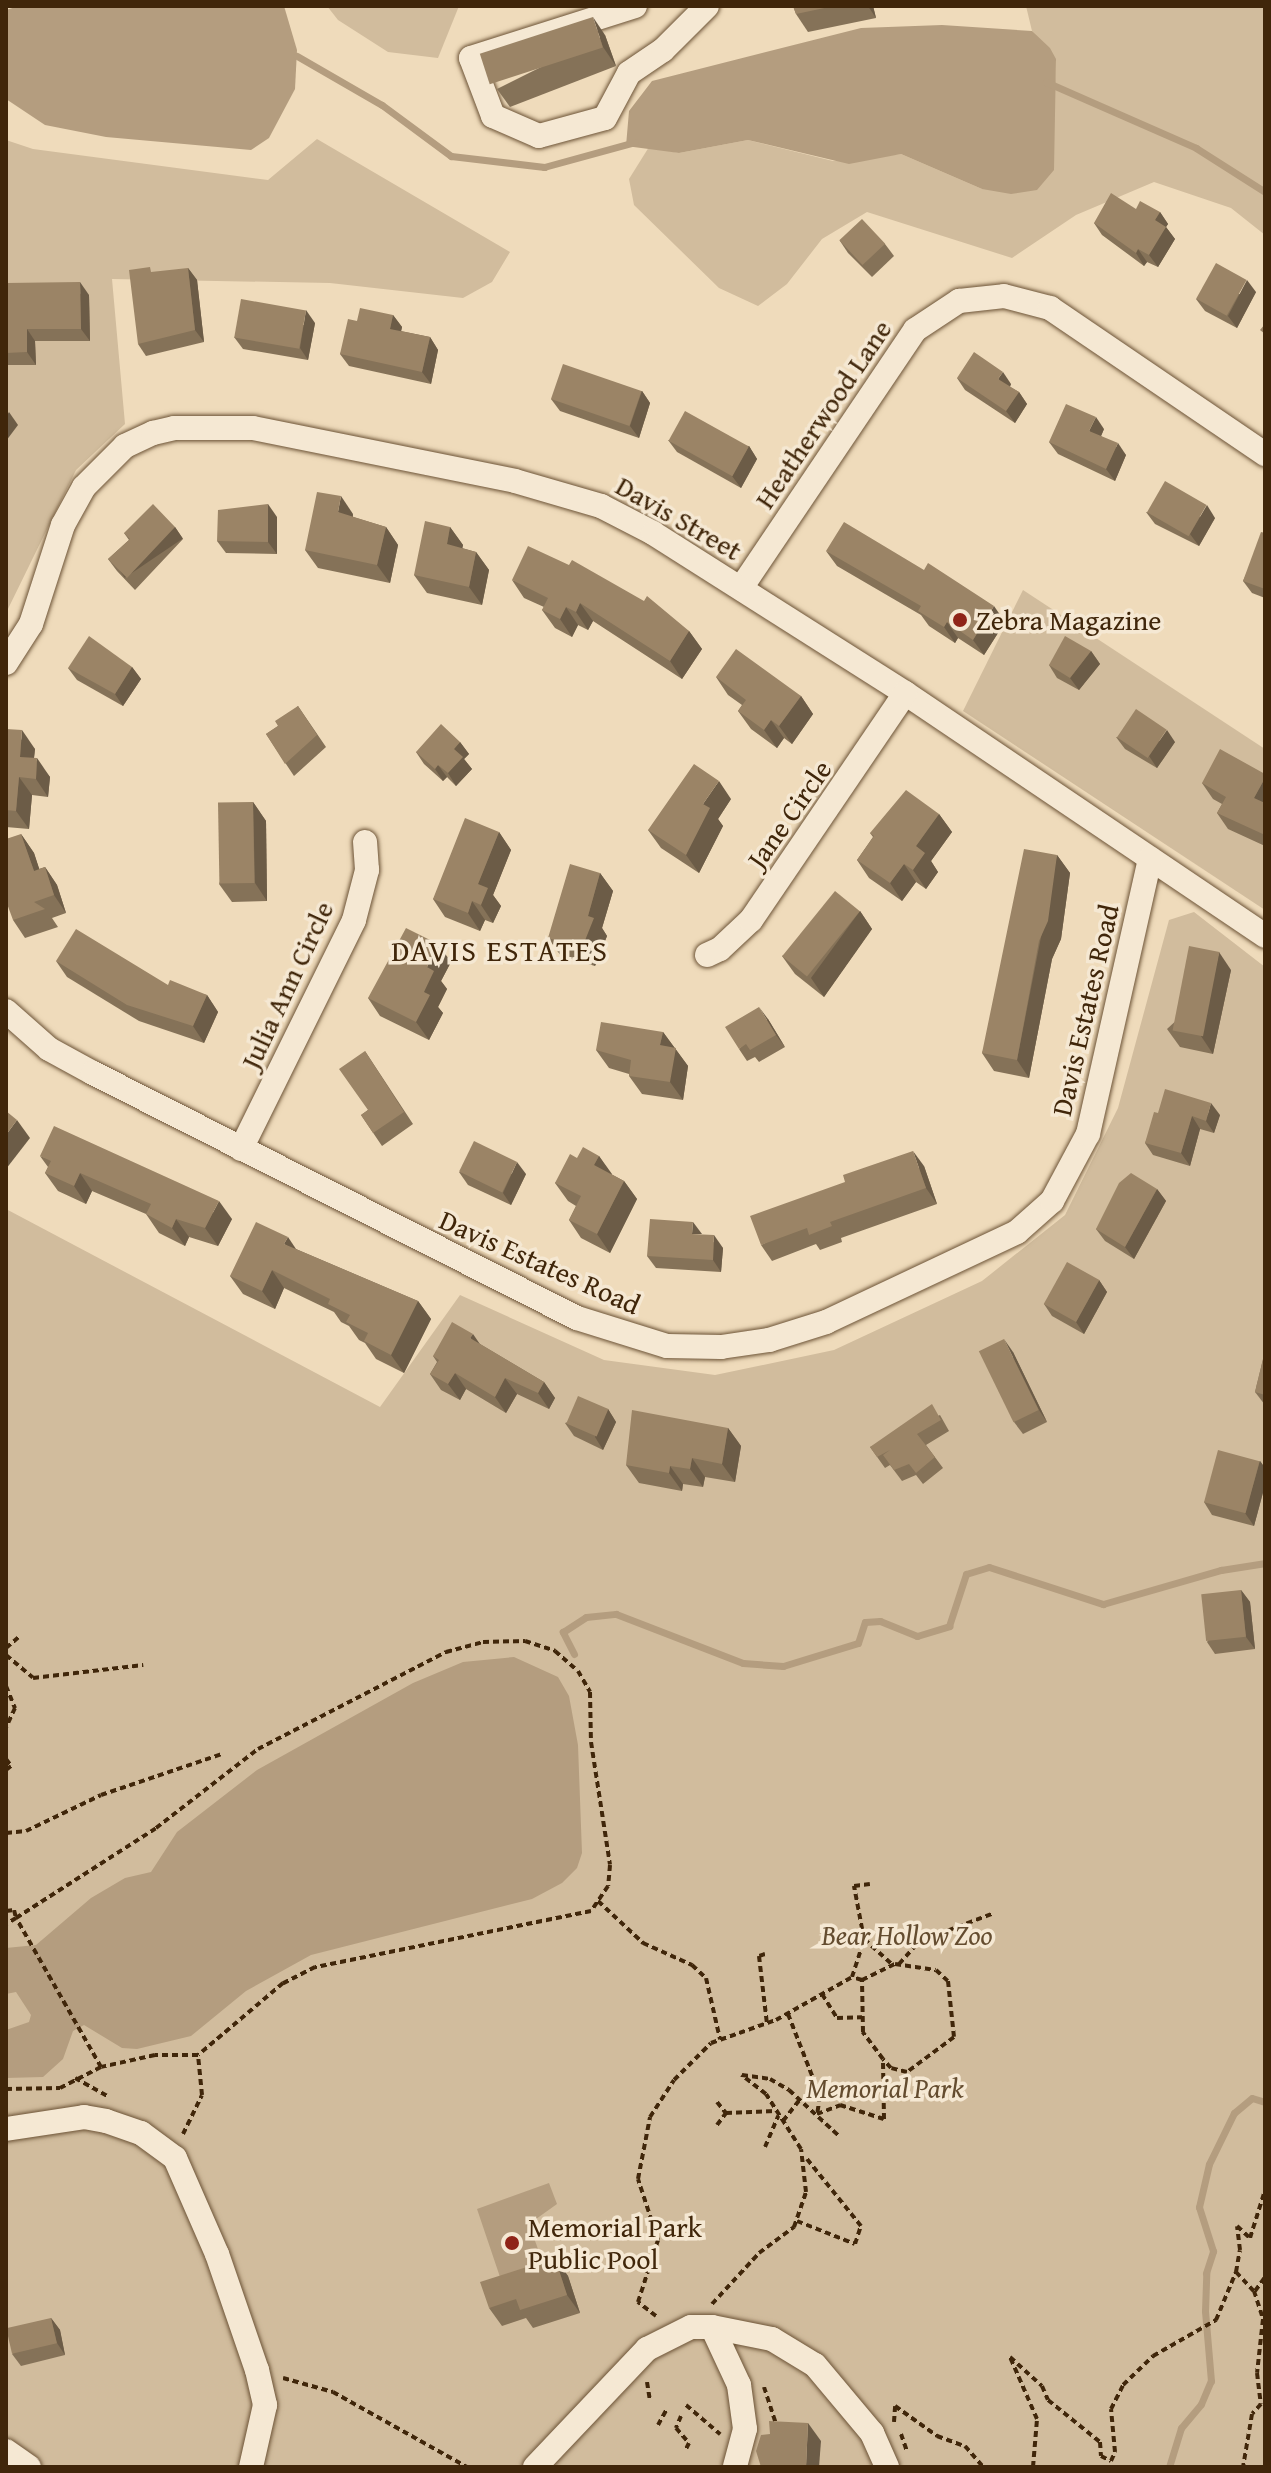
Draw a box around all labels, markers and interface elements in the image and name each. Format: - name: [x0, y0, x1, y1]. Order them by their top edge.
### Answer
- street label: Heatherwood Lane: [748, 313, 898, 515]
- street label: Davis Street: [610, 469, 748, 567]
- place label: Zebra Magazine: [976, 603, 1161, 637]
- marker: Zebra Magazine: [951, 611, 969, 629]
- street label: Jane Circle: [740, 753, 838, 875]
- street label: Julia Ann Circle: [234, 896, 340, 1074]
- street label: Davis Estates Road: [1044, 901, 1126, 1119]
- district label: DAVIS ESTATES: [391, 932, 609, 968]
- street label: Davis Estates Road: [434, 1203, 646, 1321]
- park label: Bear Hollow Zoo: [822, 1918, 992, 1952]
- park label: Memorial Park: [806, 2071, 964, 2105]
- place label: Memorial Park Public Pool: [528, 2210, 702, 2276]
- marker: Memorial Park Public Pool: [503, 2234, 521, 2252]

